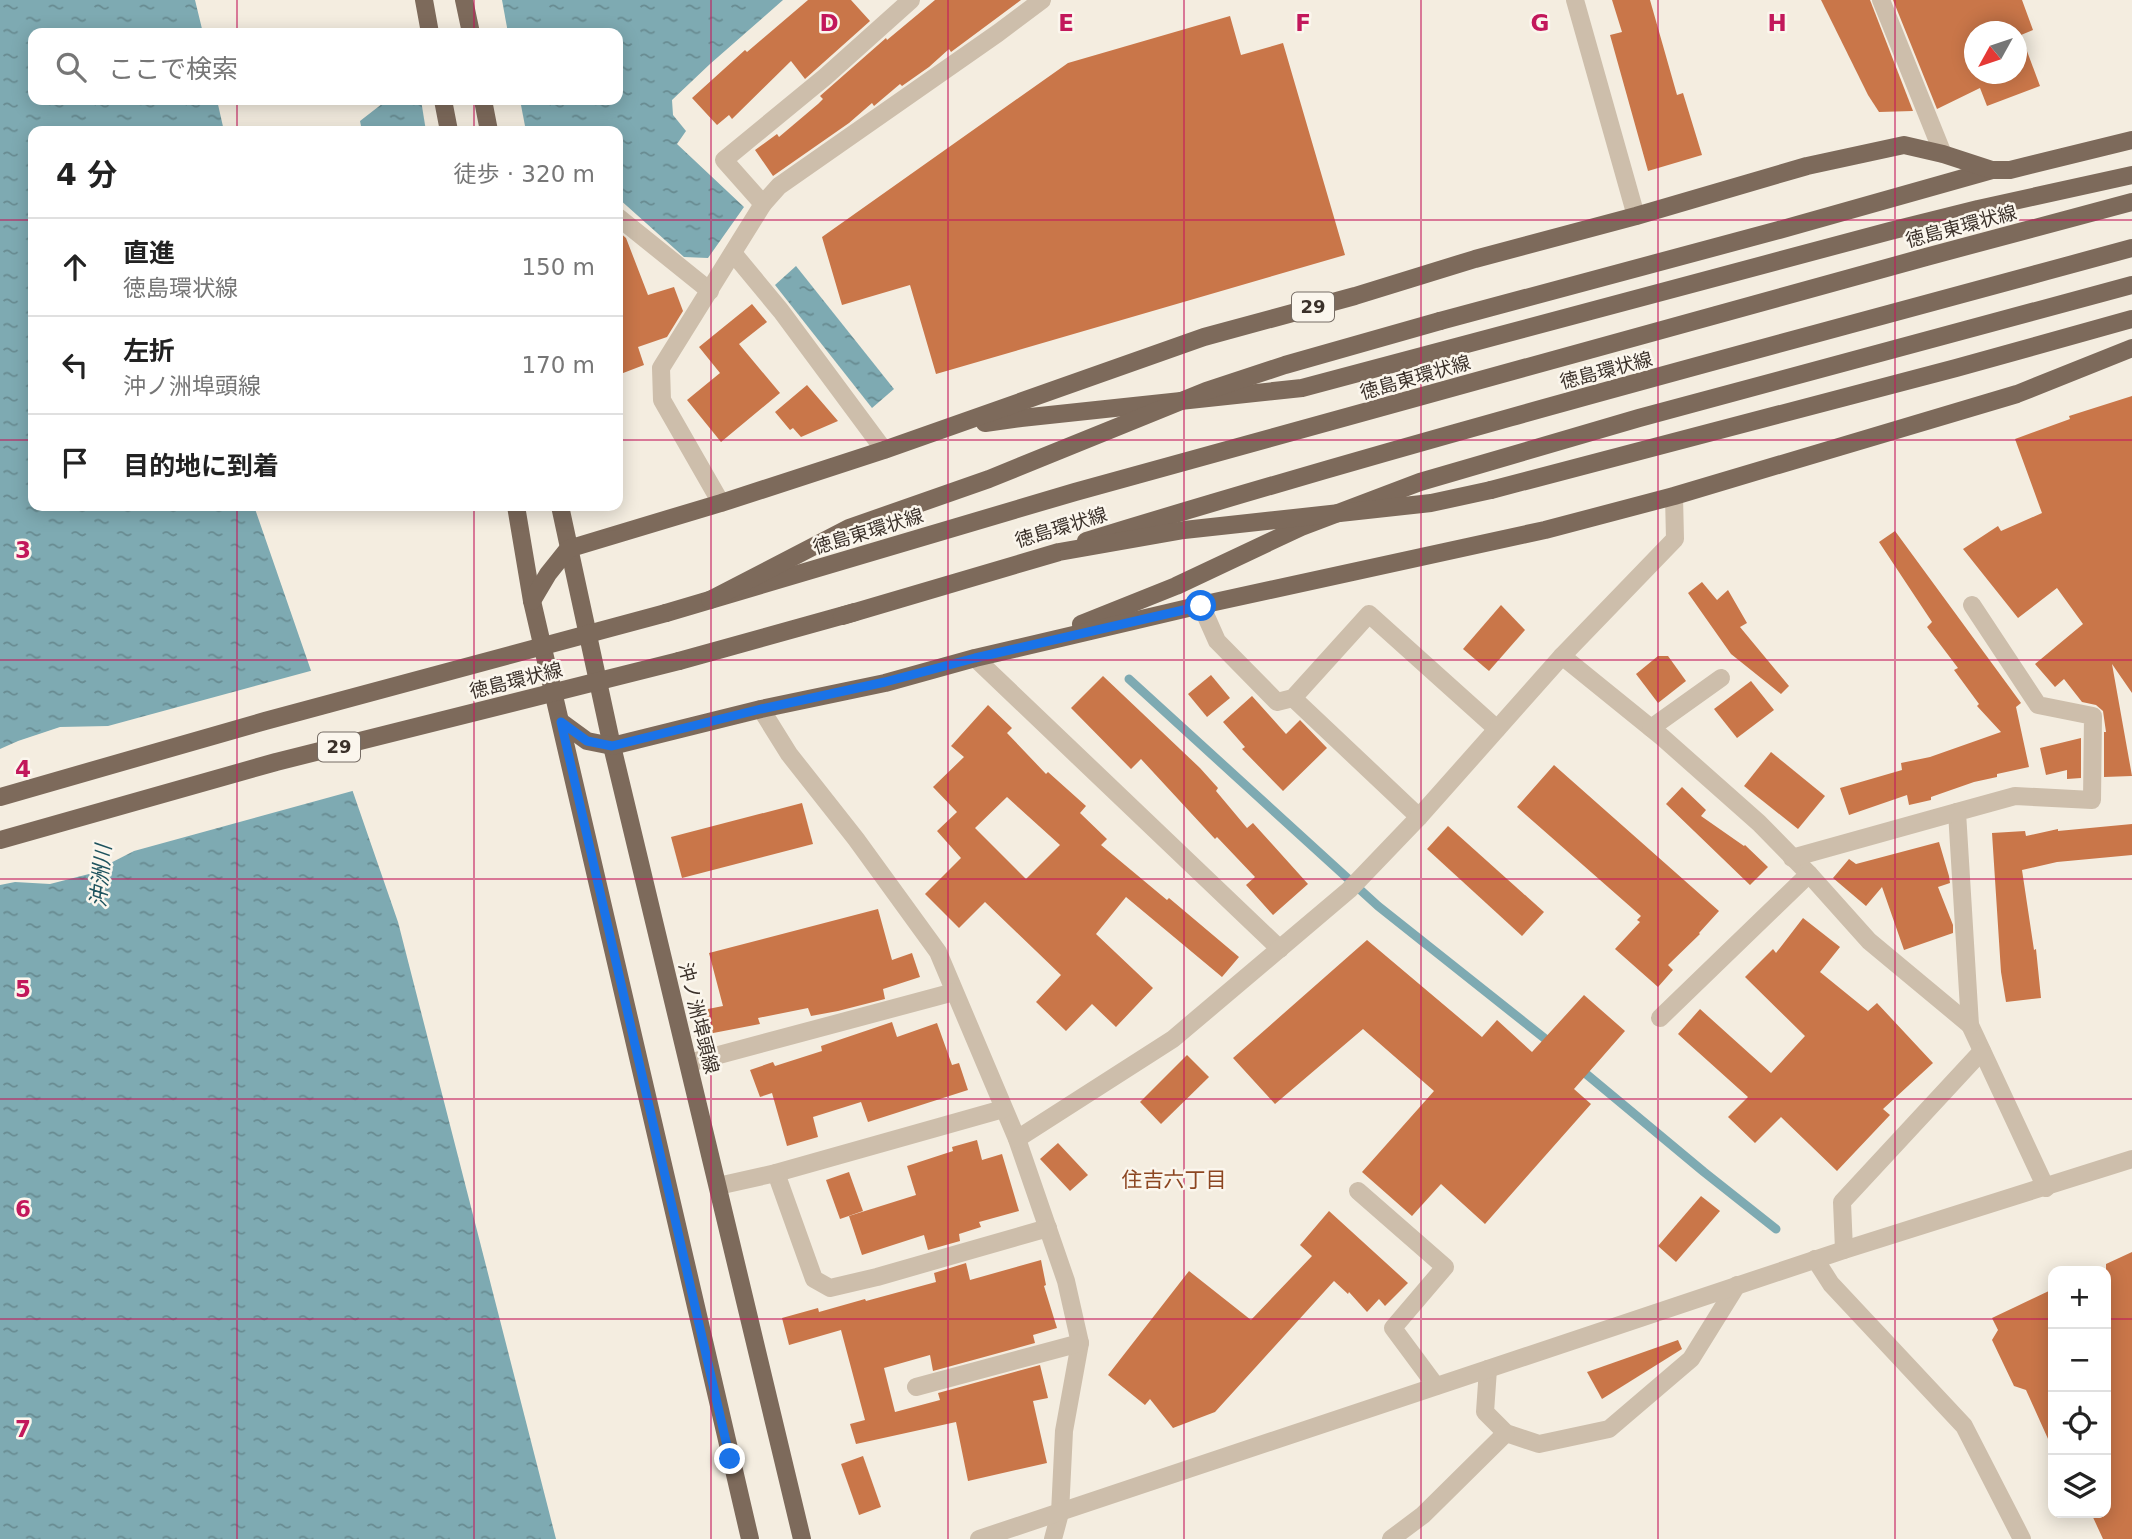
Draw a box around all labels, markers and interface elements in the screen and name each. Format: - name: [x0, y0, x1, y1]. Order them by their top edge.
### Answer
- text: D: [819, 10, 839, 36]
- text: E: [1058, 10, 1074, 36]
- text: F: [1295, 10, 1311, 36]
- text: G: [1531, 10, 1549, 36]
- text: H: [1767, 10, 1787, 36]
- north arrow: [1964, 21, 2027, 84]
- search box: [28, 28, 623, 105]
- icon: search: [52, 48, 90, 86]
- text: ここで検索: [108, 54, 238, 84]
- text: 4 分: [56, 157, 117, 192]
- text: 徒歩 · 320 m: [453, 161, 595, 187]
- street label: 徳島東環状線: [1903, 201, 2019, 251]
- text: 直進: [123, 238, 175, 268]
- icon: ahead: [56, 248, 94, 286]
- text: 150 m: [521, 254, 595, 280]
- text: 徳島環状線: [123, 275, 238, 301]
- road number: 29: [1292, 292, 1334, 321]
- text: 左折: [123, 336, 175, 366]
- icon: left: [56, 346, 94, 384]
- street label: 徳島環状線: [1557, 347, 1655, 393]
- street label: 徳島東環状線: [1357, 351, 1473, 403]
- text: 170 m: [521, 352, 595, 378]
- text: 沖ノ洲埠頭線: [123, 373, 261, 399]
- icon: arrive: [56, 444, 94, 482]
- text: 目的地に到着: [123, 451, 279, 481]
- street label: 徳島環状線: [1012, 503, 1110, 551]
- street label: 徳島東環状線: [810, 504, 926, 558]
- text: 3: [15, 537, 31, 563]
- route start: [1185, 590, 1216, 621]
- street label: 徳島環状線: [467, 658, 565, 702]
- road number: 29: [318, 732, 360, 762]
- text: 4: [15, 756, 31, 782]
- water label: 沖洲川: [86, 842, 116, 908]
- street label: 沖ノ洲埠頭線: [675, 960, 723, 1076]
- text: 5: [15, 976, 31, 1002]
- district label: 住吉六丁目: [1122, 1168, 1227, 1192]
- text: 6: [15, 1196, 31, 1222]
- map controls: [2048, 1266, 2111, 1518]
- button: +: [2048, 1266, 2111, 1329]
- button: −: [2048, 1329, 2111, 1392]
- button: locate: [2048, 1392, 2111, 1455]
- text: 7: [15, 1416, 31, 1442]
- route end: [714, 1443, 745, 1474]
- button: layers: [2048, 1455, 2111, 1518]

